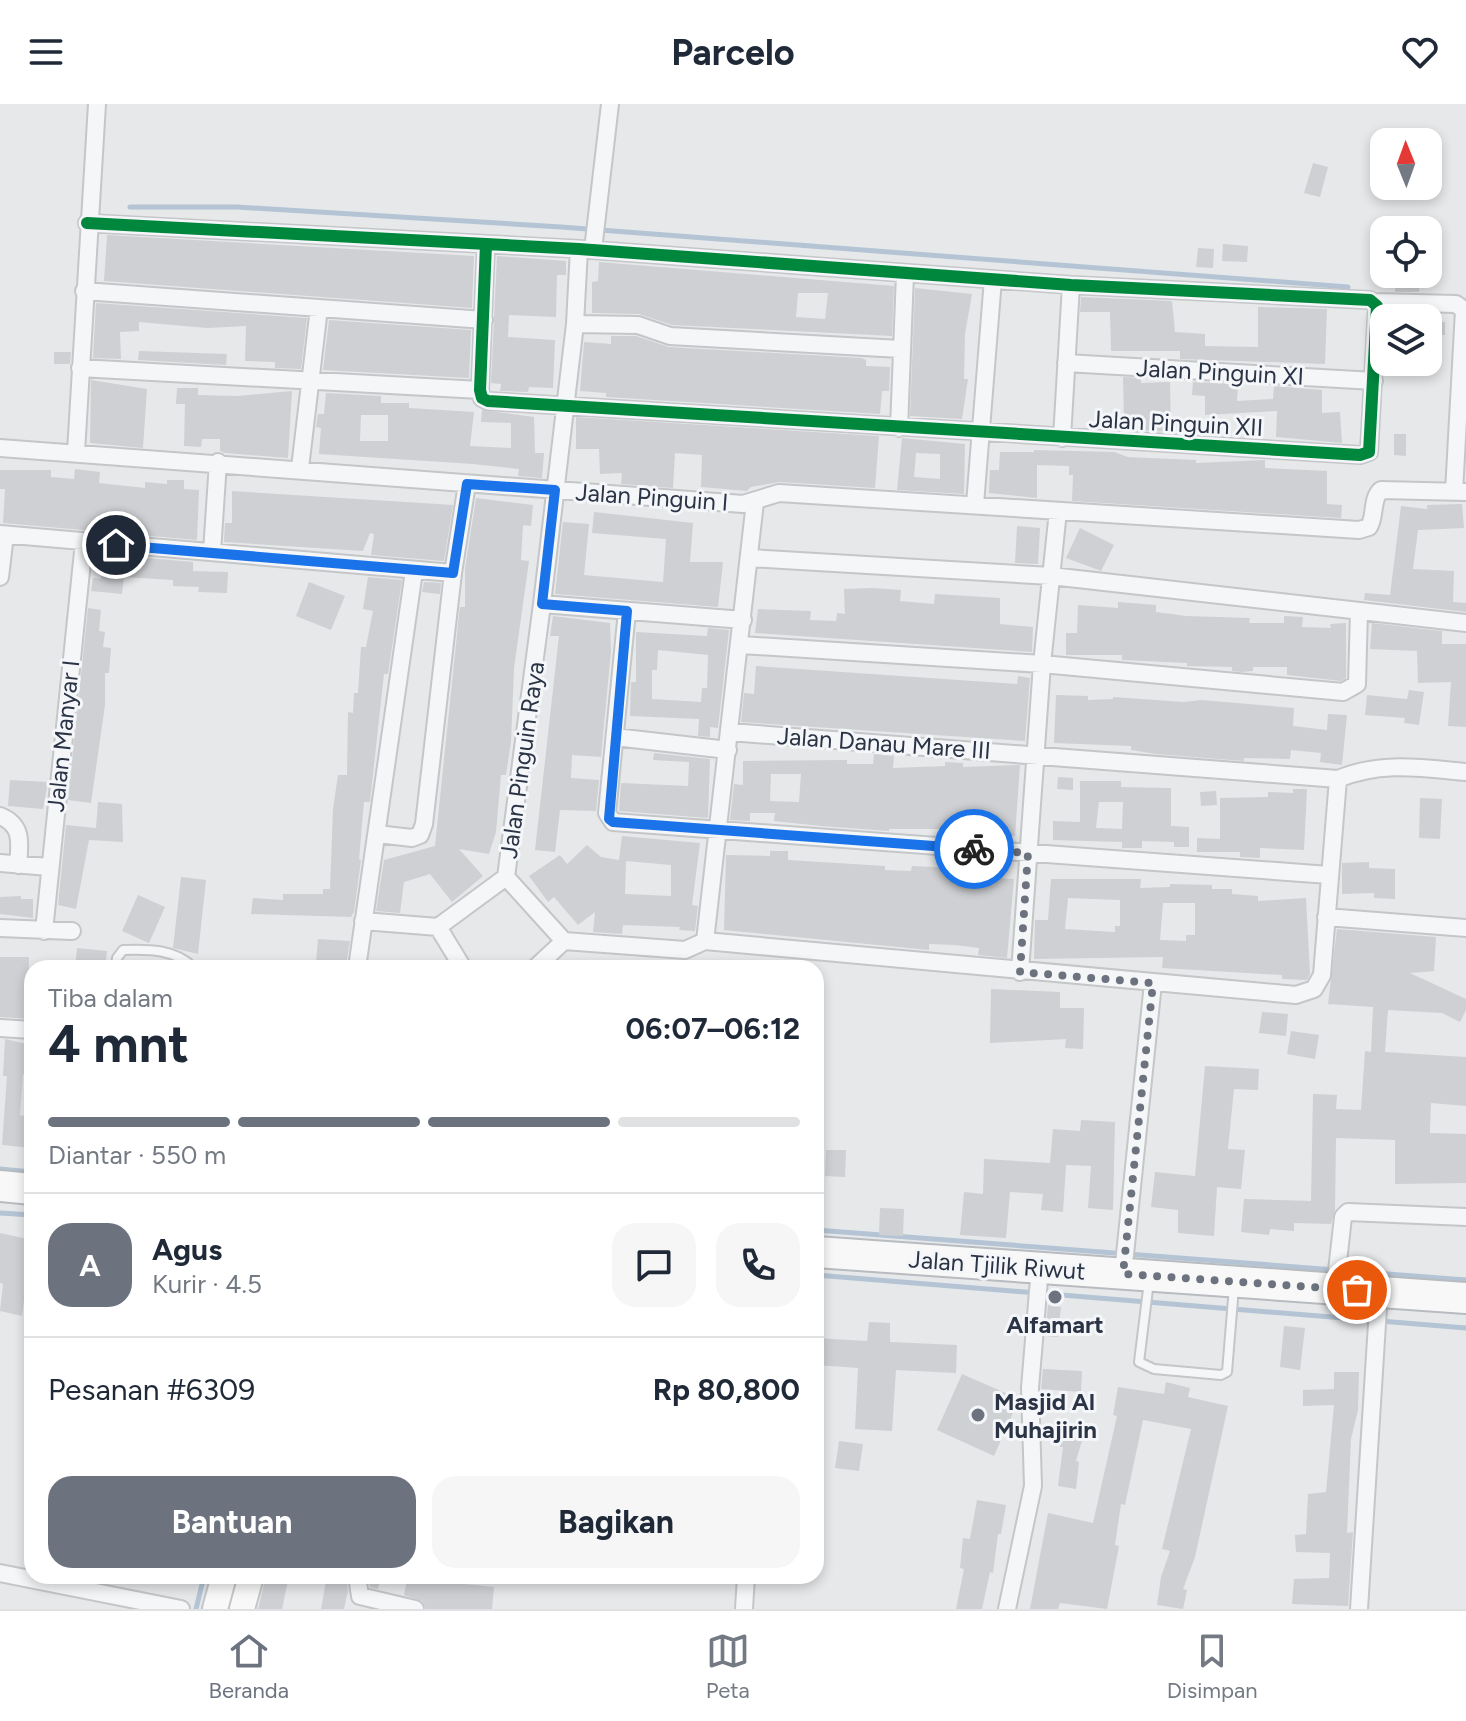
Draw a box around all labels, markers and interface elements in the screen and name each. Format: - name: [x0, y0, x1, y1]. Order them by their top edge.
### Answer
- icon: menu: [24, 30, 68, 74]
- icon: heart: [1398, 30, 1442, 74]
- text: Parcelo: [671, 31, 795, 74]
- north arrow: [1370, 128, 1442, 200]
- map controls: [1370, 128, 1442, 376]
- button: locate: [1370, 216, 1442, 288]
- button: layers: [1370, 304, 1442, 376]
- street label: Jalan Pinguin XI: [1135, 353, 1305, 391]
- street label: Jalan Pinguin XII: [1088, 404, 1264, 442]
- street label: Jalan Pinguin I: [575, 477, 729, 517]
- pin: [82, 511, 150, 579]
- icon: home: [94, 523, 138, 567]
- street label: Jalan Manyar I: [41, 659, 85, 813]
- street label: Jalan Pinguin Raya: [494, 660, 550, 860]
- street label: Jalan Danau Mare III: [776, 721, 992, 765]
- courier: [934, 809, 1014, 889]
- icon: bike: [952, 827, 996, 871]
- text: Tiba dalam: [48, 982, 173, 1014]
- text: 06:07–06:12: [626, 1010, 800, 1047]
- text: 4 mnt: [48, 1013, 189, 1075]
- text: Diantar · 550 m: [48, 1139, 226, 1171]
- button: chat: [612, 1223, 696, 1307]
- button: phone: [716, 1223, 800, 1307]
- text: Agus: [152, 1231, 222, 1268]
- street label: Jalan Tjilik Riwut: [908, 1244, 1086, 1286]
- text: A: [79, 1247, 101, 1284]
- pin: [1323, 1256, 1391, 1324]
- text: Kurir · 4.5: [152, 1268, 262, 1300]
- icon: bag: [1335, 1268, 1379, 1312]
- marker: Alfamart: [1046, 1288, 1064, 1306]
- place label: Alfamart: [1006, 1310, 1104, 1339]
- text: Pesanan #6309: [48, 1371, 255, 1408]
- text: Rp 80,800: [653, 1371, 800, 1408]
- place label: Masjid Al Muhajirin: [994, 1387, 1097, 1444]
- marker: Masjid Al Muhajirin: [969, 1406, 987, 1424]
- button: Bantuan: [48, 1476, 416, 1568]
- button: Bagikan: [432, 1476, 800, 1568]
- tab: Beranda: [208, 1629, 289, 1704]
- tab: Peta: [706, 1629, 750, 1704]
- tab: Disimpan: [1167, 1629, 1258, 1704]

